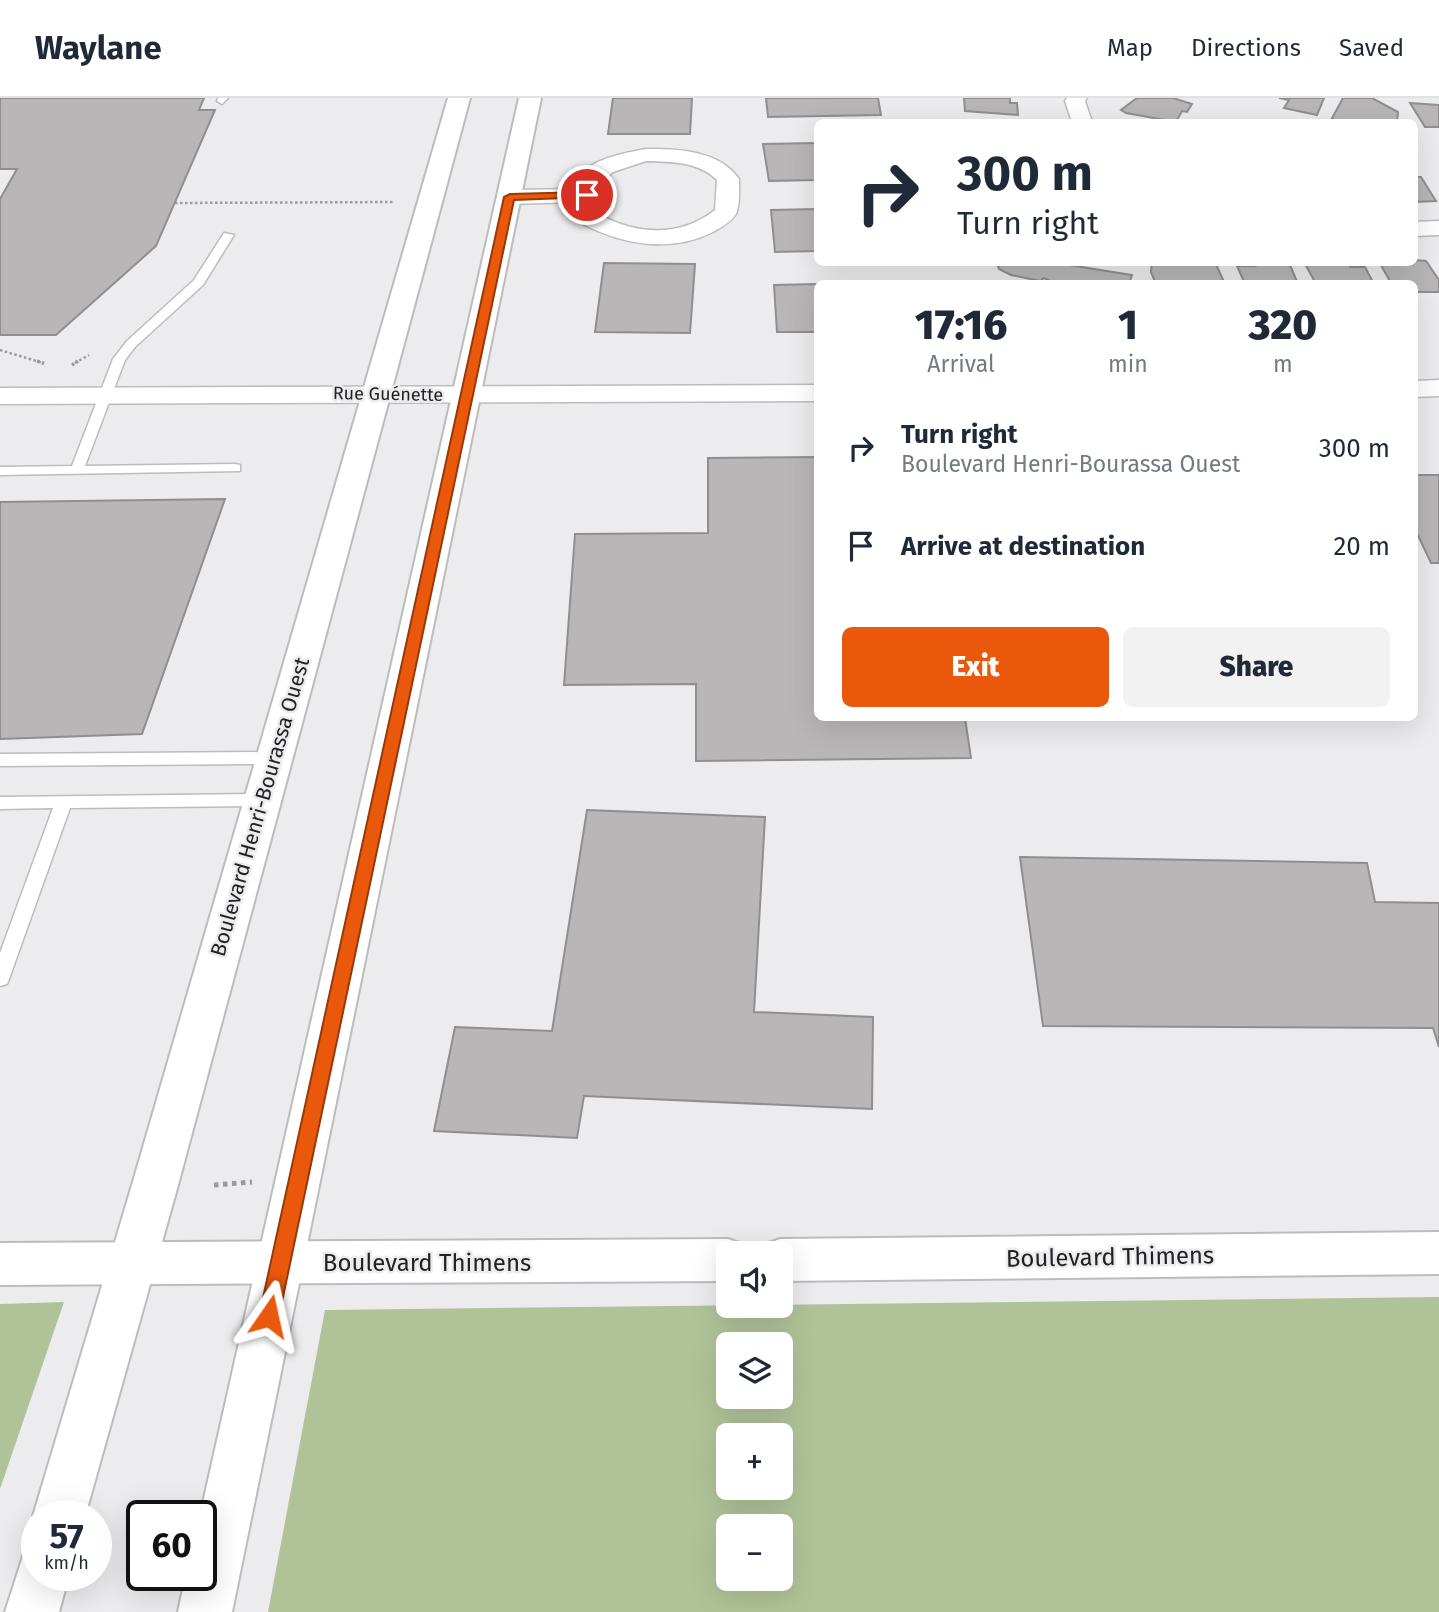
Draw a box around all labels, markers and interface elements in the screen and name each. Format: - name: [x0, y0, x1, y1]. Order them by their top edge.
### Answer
- text: Waylane: [35, 28, 162, 68]
- text: Map: [1107, 34, 1153, 62]
- text: Directions: [1191, 34, 1301, 62]
- text: Saved: [1339, 34, 1404, 62]
- text: 300 m: [957, 144, 1093, 203]
- icon: right: [842, 147, 933, 238]
- pin: [557, 165, 617, 225]
- icon: arrive: [568, 176, 606, 214]
- text: Turn right: [957, 204, 1099, 242]
- text: 17:16: [915, 300, 1007, 350]
- text: 1: [1118, 300, 1138, 350]
- text: 320: [1249, 300, 1317, 350]
- text: Arrival: [927, 350, 995, 378]
- text: min: [1108, 350, 1148, 378]
- text: m: [1273, 350, 1293, 378]
- street label: Rue Guénette: [333, 382, 443, 406]
- text: Turn right: [901, 419, 1018, 450]
- icon: right: [842, 429, 880, 467]
- text: 300 m: [1319, 433, 1390, 464]
- text: Boulevard Henri-Bourassa Ouest: [901, 450, 1240, 478]
- icon: arrive: [842, 527, 880, 565]
- text: Arrive at destination: [901, 531, 1145, 562]
- text: 20 m: [1333, 531, 1390, 562]
- button: Exit: [842, 627, 1109, 707]
- button: Share: [1123, 627, 1390, 707]
- street label: Boulevard Henri-Bourassa Ouest: [205, 654, 315, 959]
- map controls: [716, 1241, 793, 1591]
- button: sound: [716, 1241, 793, 1318]
- street label: Boulevard Thimens: [1006, 1241, 1214, 1273]
- street label: Boulevard Thimens: [323, 1249, 531, 1277]
- position arrow: [232, 1279, 306, 1353]
- button: layers: [716, 1332, 793, 1409]
- button: +: [716, 1423, 793, 1500]
- speed limit sign: 60: [126, 1500, 217, 1591]
- button: −: [716, 1514, 793, 1591]
- text: 57: [49, 1515, 84, 1557]
- text: km/h: [44, 1552, 89, 1574]

